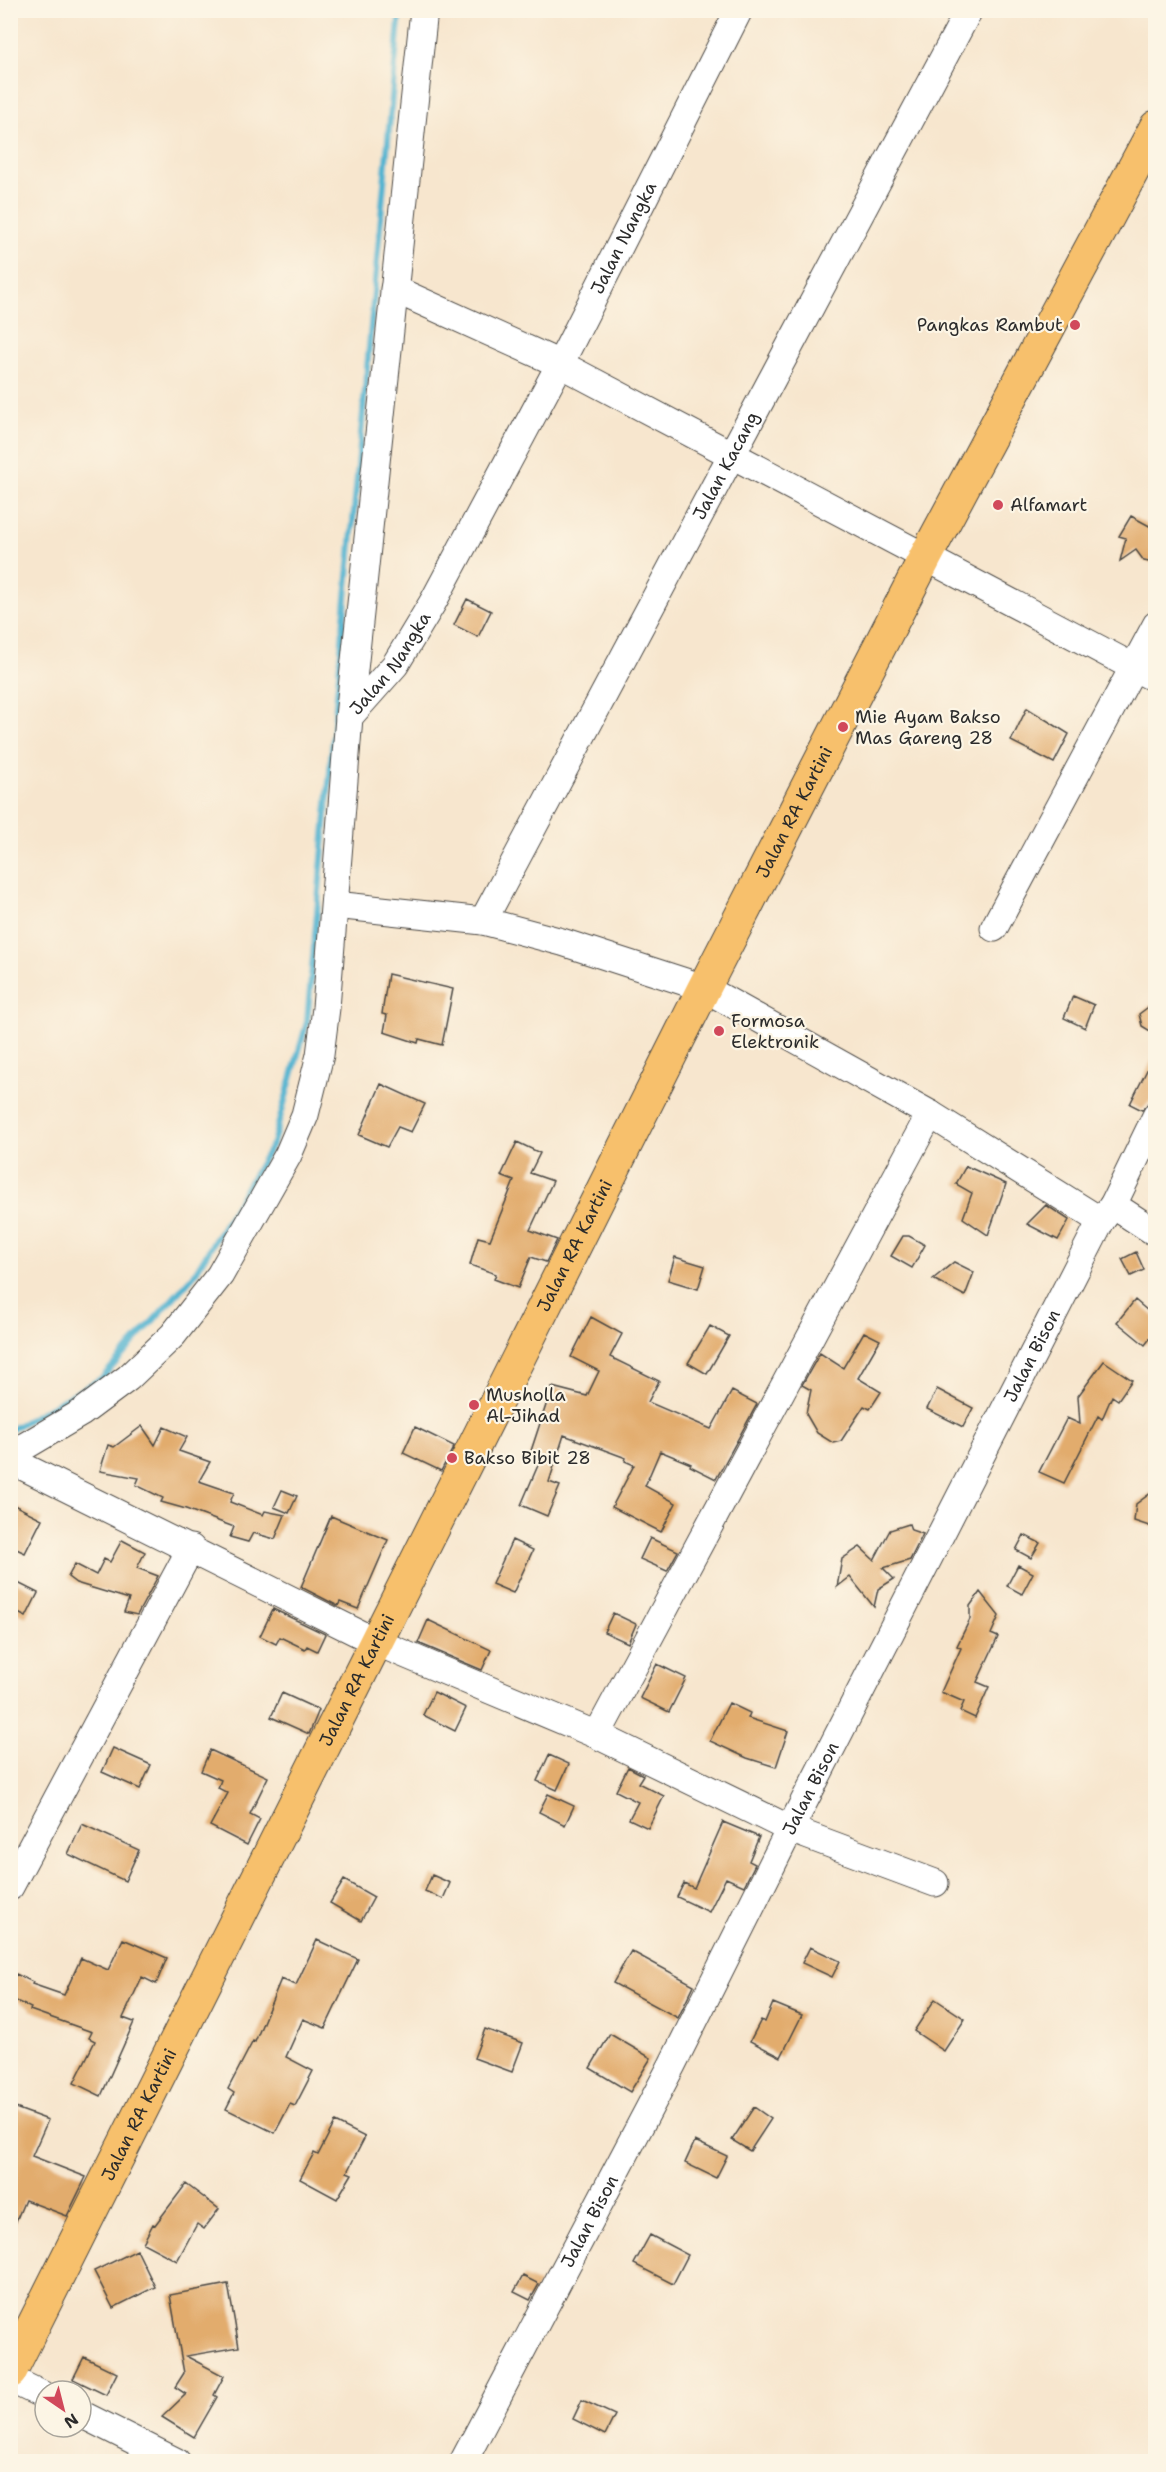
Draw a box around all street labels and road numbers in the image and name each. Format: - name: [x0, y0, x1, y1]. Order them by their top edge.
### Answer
- street label: Jalan Nangka: [585, 178, 662, 298]
- street label: Jalan Kacang: [687, 407, 765, 524]
- street label: Jalan Nangka: [344, 607, 436, 720]
- street label: Jalan RA Kartini: [751, 742, 838, 882]
- street label: Jalan RA Kartini: [532, 1175, 618, 1316]
- street label: Jalan Bison: [998, 1305, 1066, 1406]
- street label: Jalan RA Kartini: [314, 1610, 400, 1750]
- street label: Jalan Bison: [777, 1738, 845, 1839]
- street label: Jalan RA Kartini: [96, 2044, 182, 2185]
- street label: Jalan Bison: [555, 2171, 624, 2272]

